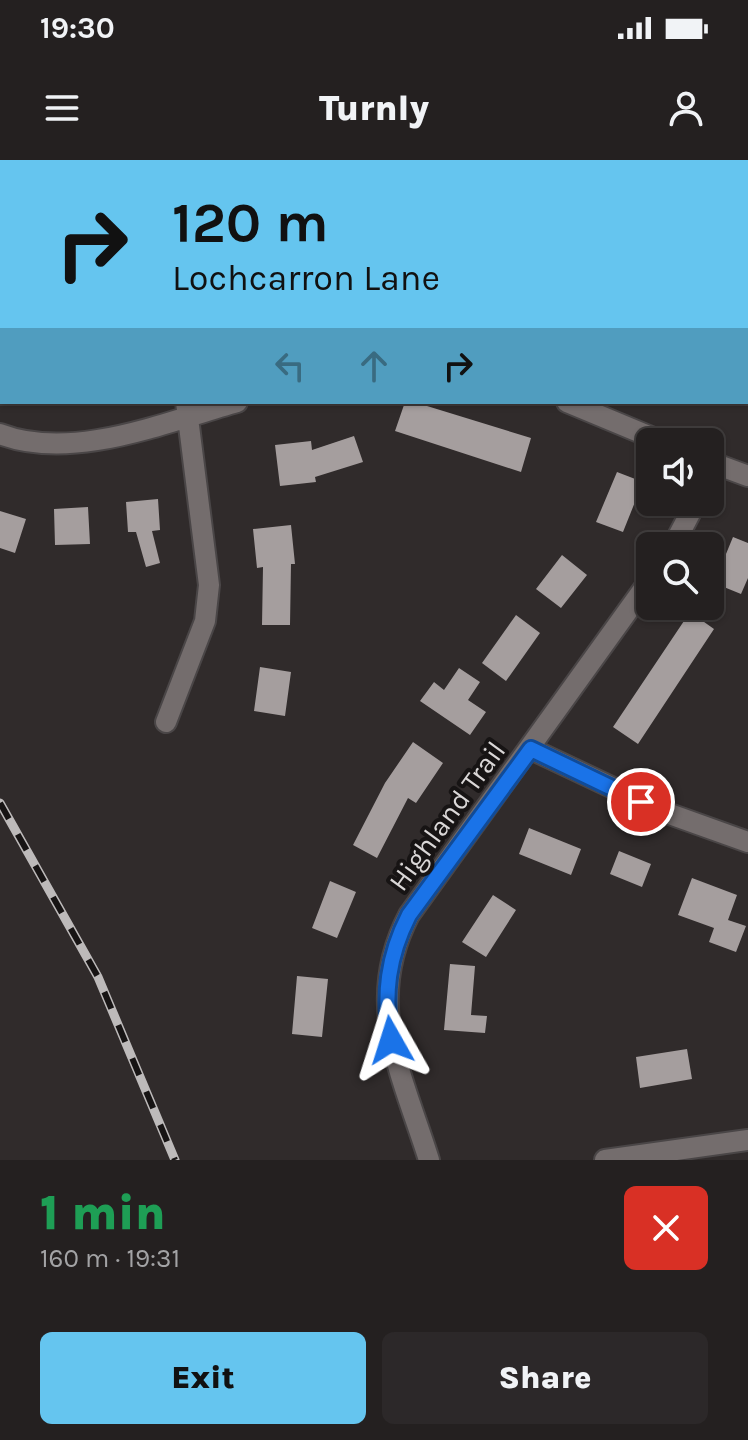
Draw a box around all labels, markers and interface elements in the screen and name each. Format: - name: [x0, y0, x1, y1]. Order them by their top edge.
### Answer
- text: 19:30: [40, 10, 115, 46]
- icon: menu: [40, 86, 84, 130]
- icon: person: [664, 86, 708, 130]
- text: Turnly: [319, 87, 429, 129]
- text: 120 m: [172, 190, 329, 255]
- icon: right: [40, 192, 144, 296]
- text: Lochcarron Lane: [172, 257, 440, 299]
- icon: left: [268, 344, 312, 388]
- icon: ahead: [352, 344, 396, 388]
- icon: right: [436, 344, 480, 388]
- map controls: [636, 428, 724, 620]
- button: sound: [636, 428, 724, 516]
- button: search: [636, 532, 724, 620]
- street label: Highland Trail: [382, 735, 512, 897]
- pin: [607, 768, 675, 836]
- icon: arrive: [619, 780, 663, 824]
- position arrow: [349, 998, 433, 1082]
- text: 1 min: [40, 1185, 166, 1241]
- button: close: [624, 1186, 708, 1270]
- text: 160 m · 19:31: [40, 1243, 180, 1274]
- button: Exit: [40, 1332, 366, 1424]
- button: Share: [382, 1332, 708, 1424]

